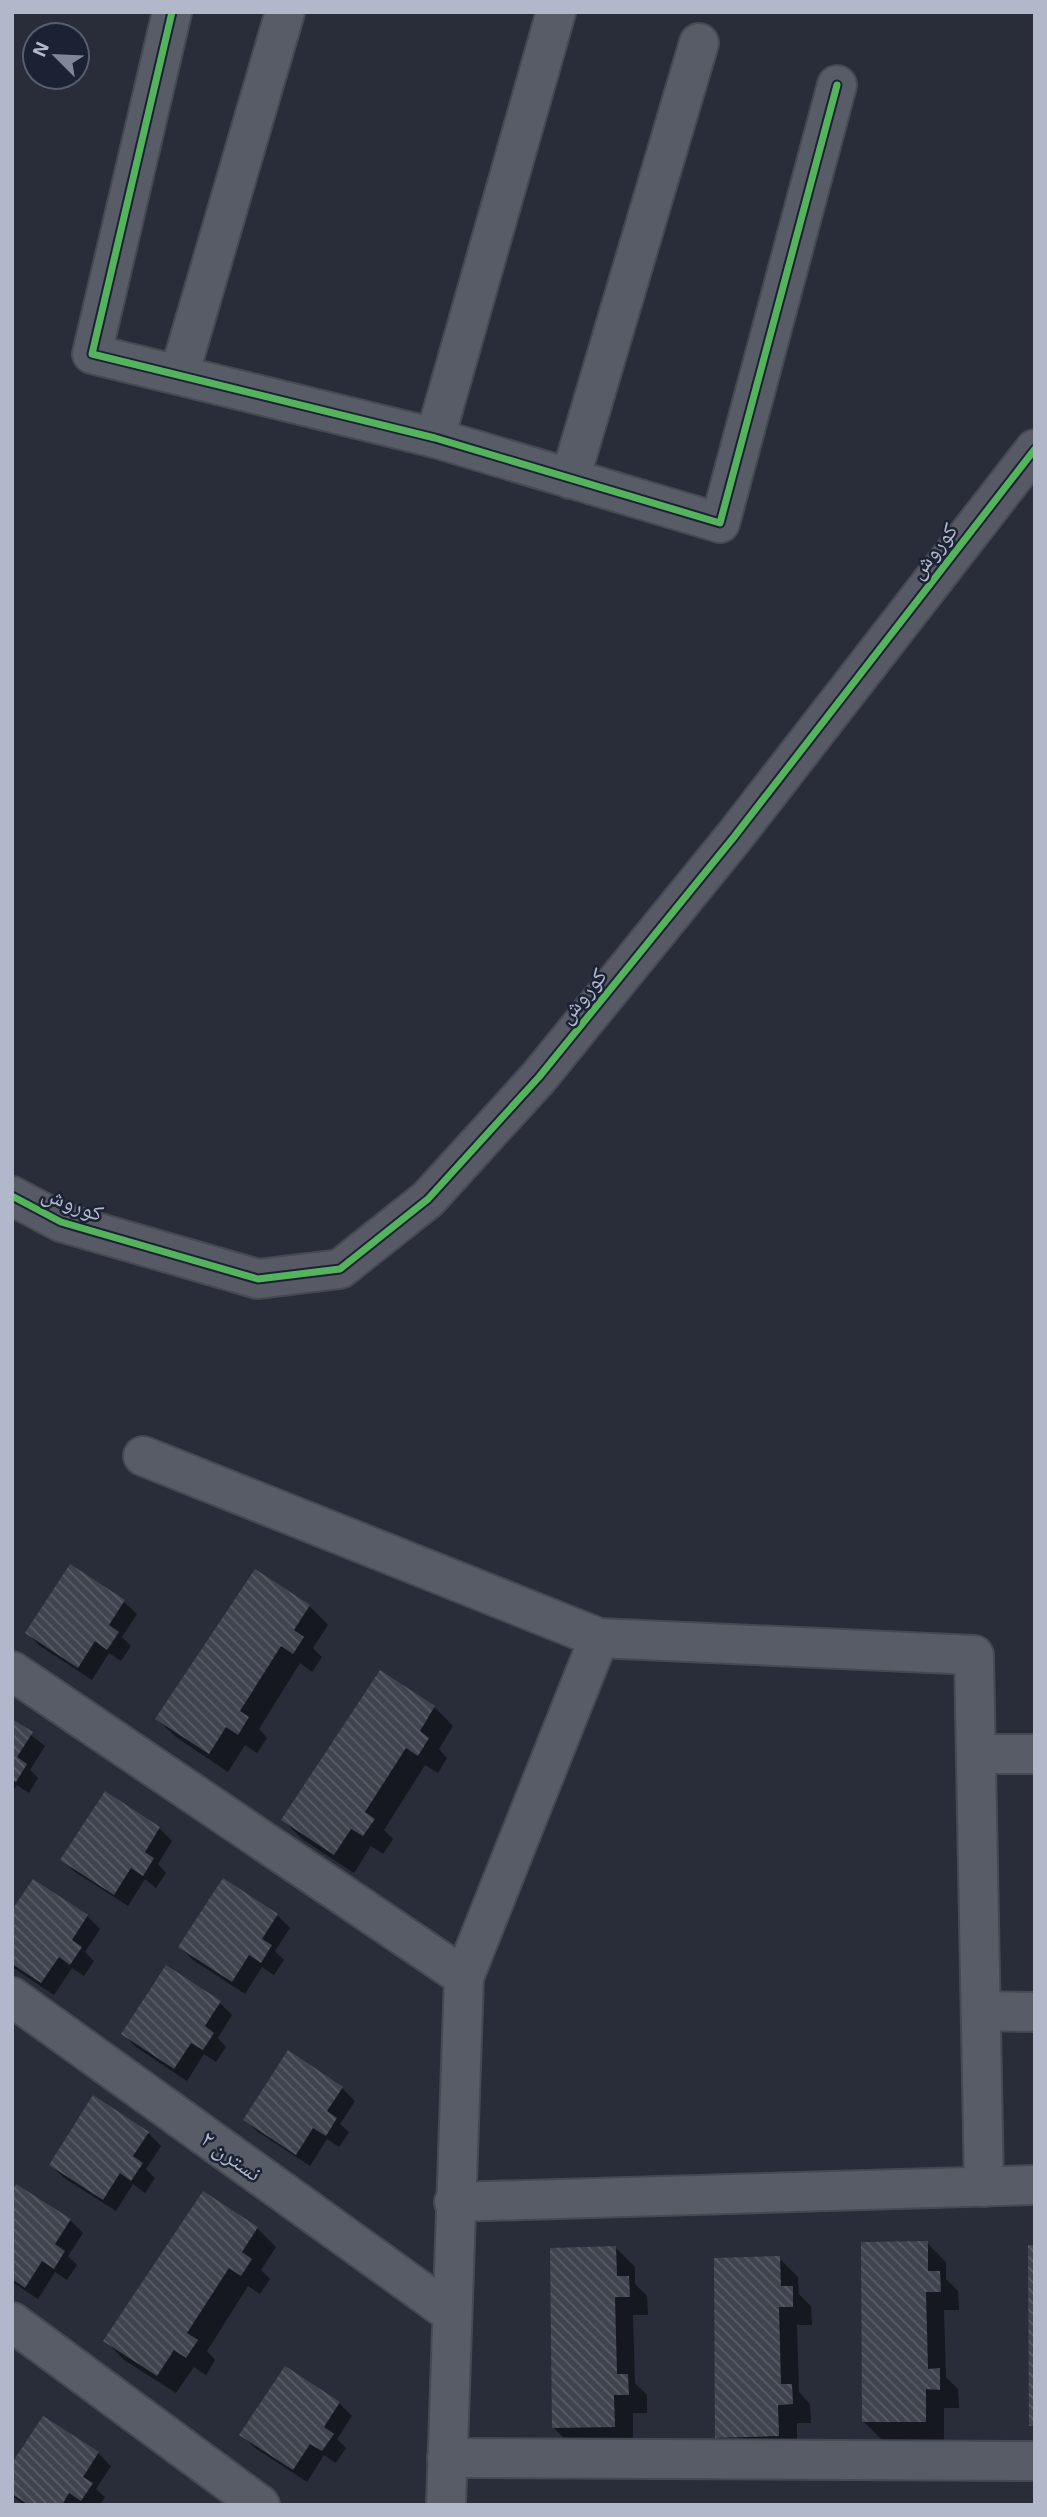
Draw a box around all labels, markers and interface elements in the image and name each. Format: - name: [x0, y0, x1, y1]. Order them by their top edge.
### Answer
- north arrow: [21, 21, 91, 91]
- text: N: [27, 38, 53, 60]
- street label: کوروش: [901, 516, 964, 584]
- street label: کوروش: [550, 961, 613, 1029]
- street label: کوروش: [38, 1178, 108, 1227]
- street label: نسترن ۲: [196, 2124, 268, 2187]

